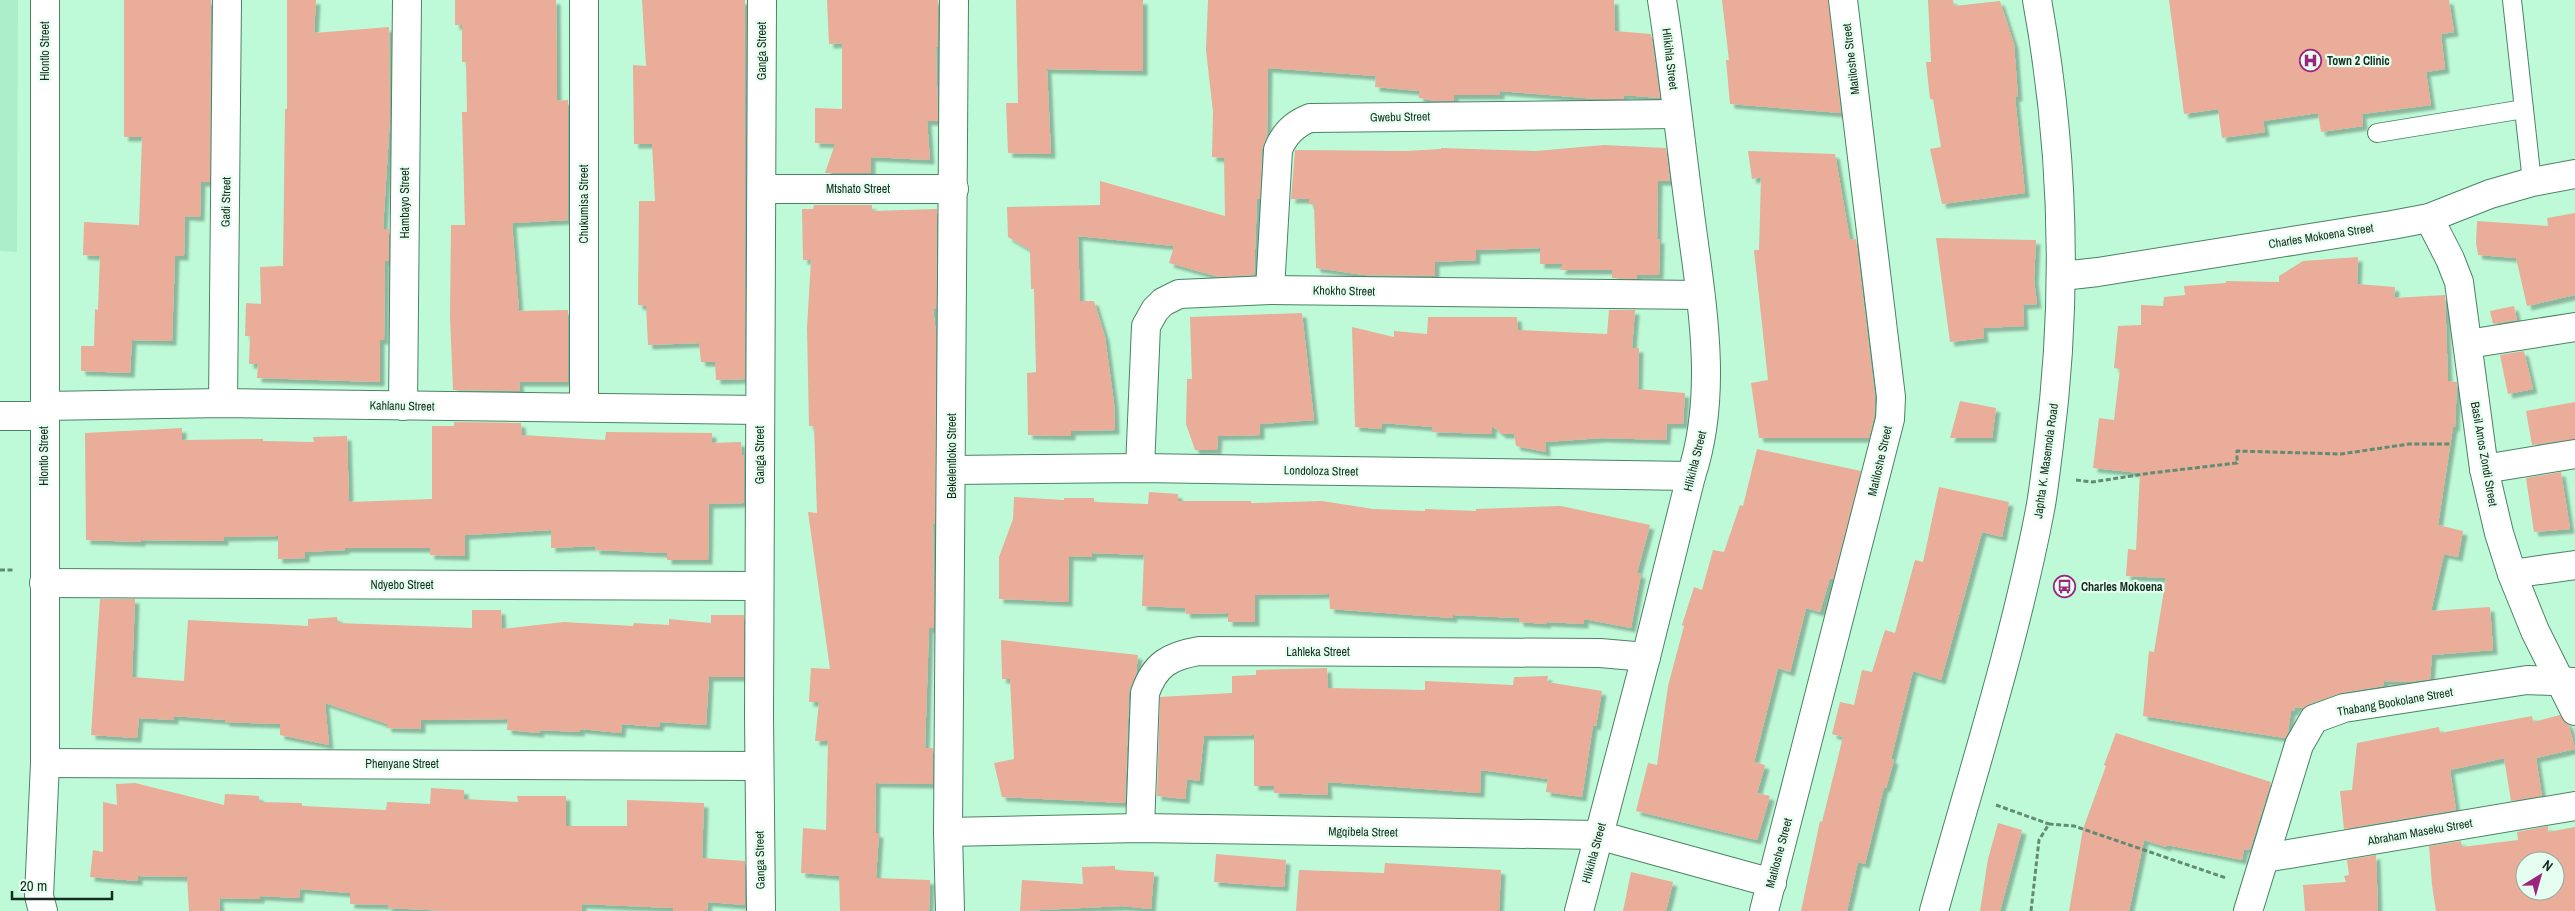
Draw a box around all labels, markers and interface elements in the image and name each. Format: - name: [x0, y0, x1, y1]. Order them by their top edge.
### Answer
- street label: Hlontlo Street: [37, 21, 53, 81]
- street label: Ganga Street: [754, 21, 770, 80]
- street label: Matiloshe Street: [1839, 22, 1863, 96]
- street label: Hlikihla Street: [1658, 27, 1682, 91]
- hospital icon: Town 2 Clinic: [2299, 49, 2323, 73]
- place label: Town 2 Clinic: [2327, 53, 2390, 69]
- street label: Gwebu Street: [1370, 108, 1430, 126]
- street label: Chukumisa Street: [576, 164, 592, 243]
- street label: Hambayo Street: [397, 167, 413, 239]
- street label: Gadi Street: [218, 176, 234, 227]
- street label: Mtshato Street: [826, 181, 890, 197]
- street label: Charles Mokoena Street: [2267, 220, 2375, 252]
- street label: Khokho Street: [1313, 282, 1376, 300]
- street label: Kahlanu Street: [369, 397, 435, 415]
- street label: Basil Amos Zondi Street: [2467, 400, 2501, 508]
- street label: Japhta K. Masemola Road: [2030, 402, 2062, 520]
- street label: Bekelentloko Street: [944, 413, 960, 499]
- street label: Matiloshe Street: [1864, 424, 1896, 498]
- street label: Ganga Street: [752, 425, 768, 484]
- street label: Hlontlo Street: [36, 426, 52, 486]
- street label: Hlikihla Street: [1680, 429, 1710, 493]
- street label: Londoloza Street: [1284, 462, 1359, 480]
- bus stop icon: Charles Mokoena: [2053, 575, 2077, 599]
- street label: Ndyebo Street: [371, 577, 434, 593]
- place label: Charles Mokoena: [2081, 579, 2163, 595]
- street label: Lahleka Street: [1286, 644, 1350, 660]
- street label: Thabang Bookolane Street: [2336, 684, 2454, 720]
- street label: Phenyane Street: [365, 756, 439, 772]
- street label: Abraham Maseku Street: [2365, 815, 2474, 849]
- street label: Matiloshe Street: [1762, 816, 1796, 890]
- street label: Hlikihla Street: [1578, 821, 1610, 885]
- street label: Mgqibela Street: [1328, 823, 1398, 841]
- street label: Ganga Street: [751, 830, 769, 889]
- north arrow: [2515, 851, 2565, 901]
- text: N: [2539, 856, 2557, 875]
- scale bar: [12, 868, 112, 900]
- text: 20 m: [20, 875, 47, 896]

